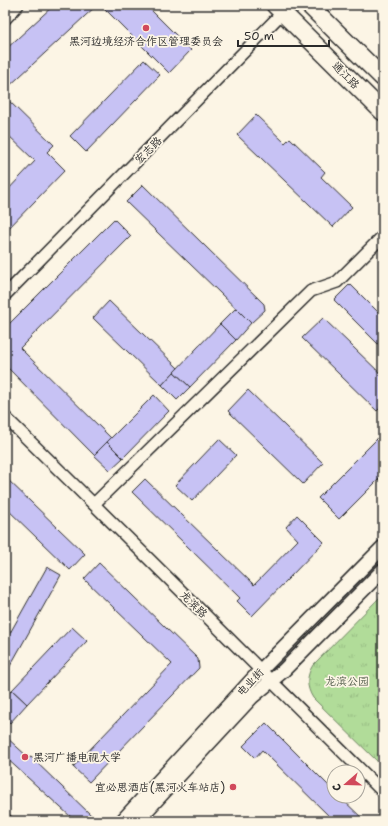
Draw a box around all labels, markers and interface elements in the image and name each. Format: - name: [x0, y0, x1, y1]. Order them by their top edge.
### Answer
- scale bar: [238, 22, 329, 48]
- marker: 黑河边境经济合作区管理委员会: [141, 23, 151, 33]
- text: 50 m: [244, 28, 274, 44]
- place label: 黑河边境经济合作区管理委员会: [69, 34, 223, 49]
- street label: 通江路: [329, 58, 363, 92]
- street label: 宏志路: [131, 133, 165, 167]
- street label: 龙滨路: [177, 587, 211, 621]
- street label: 电业街: [234, 664, 268, 700]
- park label: 龙滨公园: [325, 674, 369, 689]
- place label: 黑河广播电视大学: [33, 750, 121, 765]
- marker: 黑河广播电视大学: [20, 752, 30, 762]
- north arrow: [326, 764, 366, 804]
- place label: 宜必思酒店(黑河火车站店): [95, 780, 225, 795]
- text: С: [329, 781, 345, 793]
- marker: 宜必思酒店(黑河火车站店): [228, 782, 238, 792]

